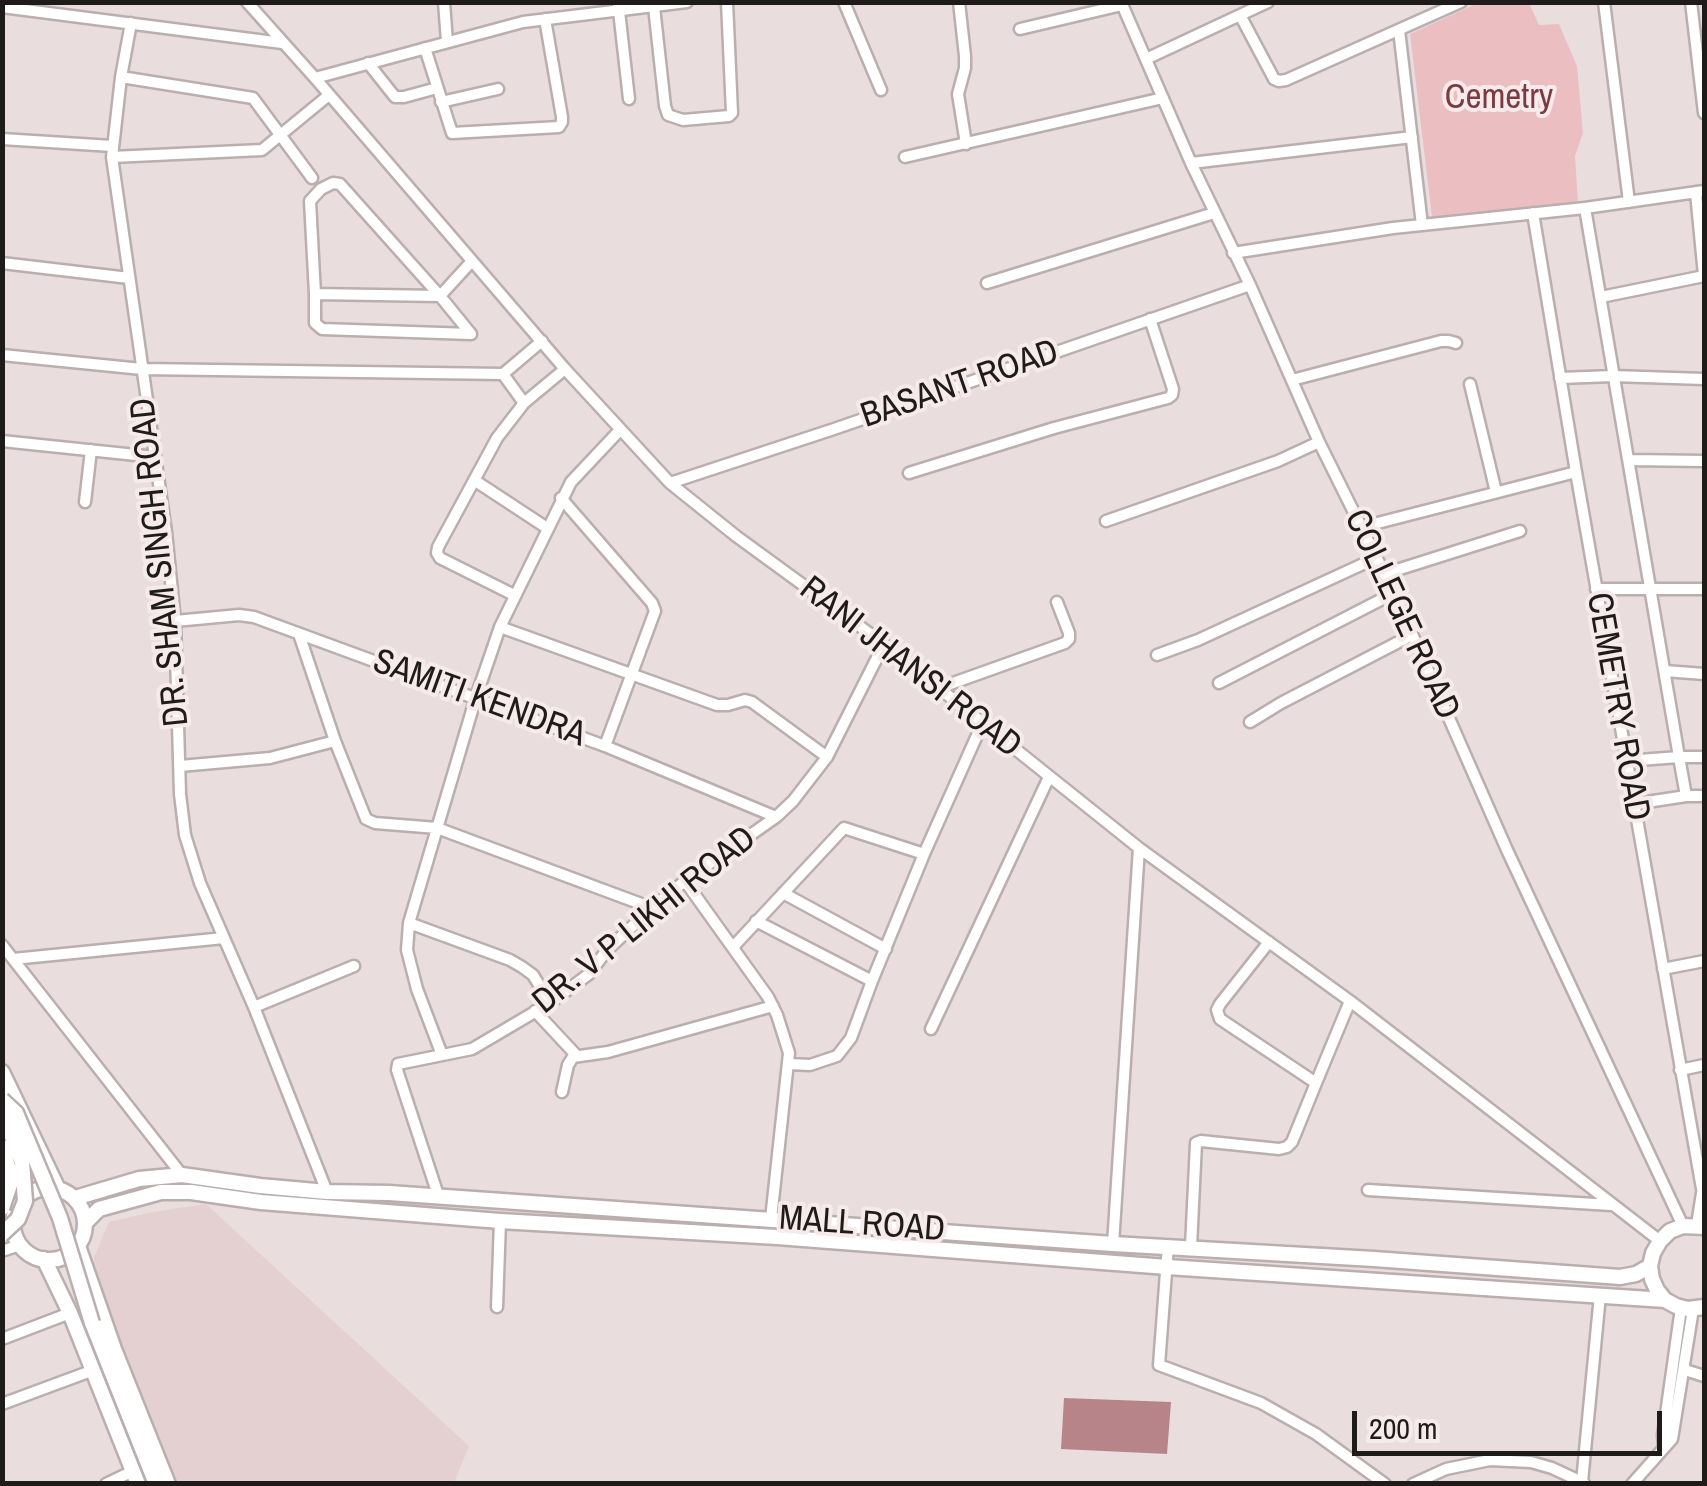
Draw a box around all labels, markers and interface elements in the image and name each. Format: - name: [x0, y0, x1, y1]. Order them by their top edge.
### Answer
- park label: Cemetry: [1445, 78, 1553, 120]
- street label: BASANT ROAD: [856, 332, 1064, 438]
- street label: DR. SHAM SINGH ROAD: [123, 396, 199, 728]
- street label: COLLEGE ROAD: [1334, 503, 1468, 727]
- street label: RANI JHANSI ROAD: [791, 568, 1029, 768]
- street label: CEMETRY ROAD: [1576, 590, 1658, 824]
- street label: SAMITI KENDRA: [367, 641, 591, 757]
- street label: DR. V P LIKHI ROAD: [525, 818, 765, 1024]
- street label: MALL ROAD: [778, 1198, 946, 1252]
- scale bar: [1357, 1391, 1667, 1453]
- text: 200 m: [1369, 1408, 1437, 1448]

